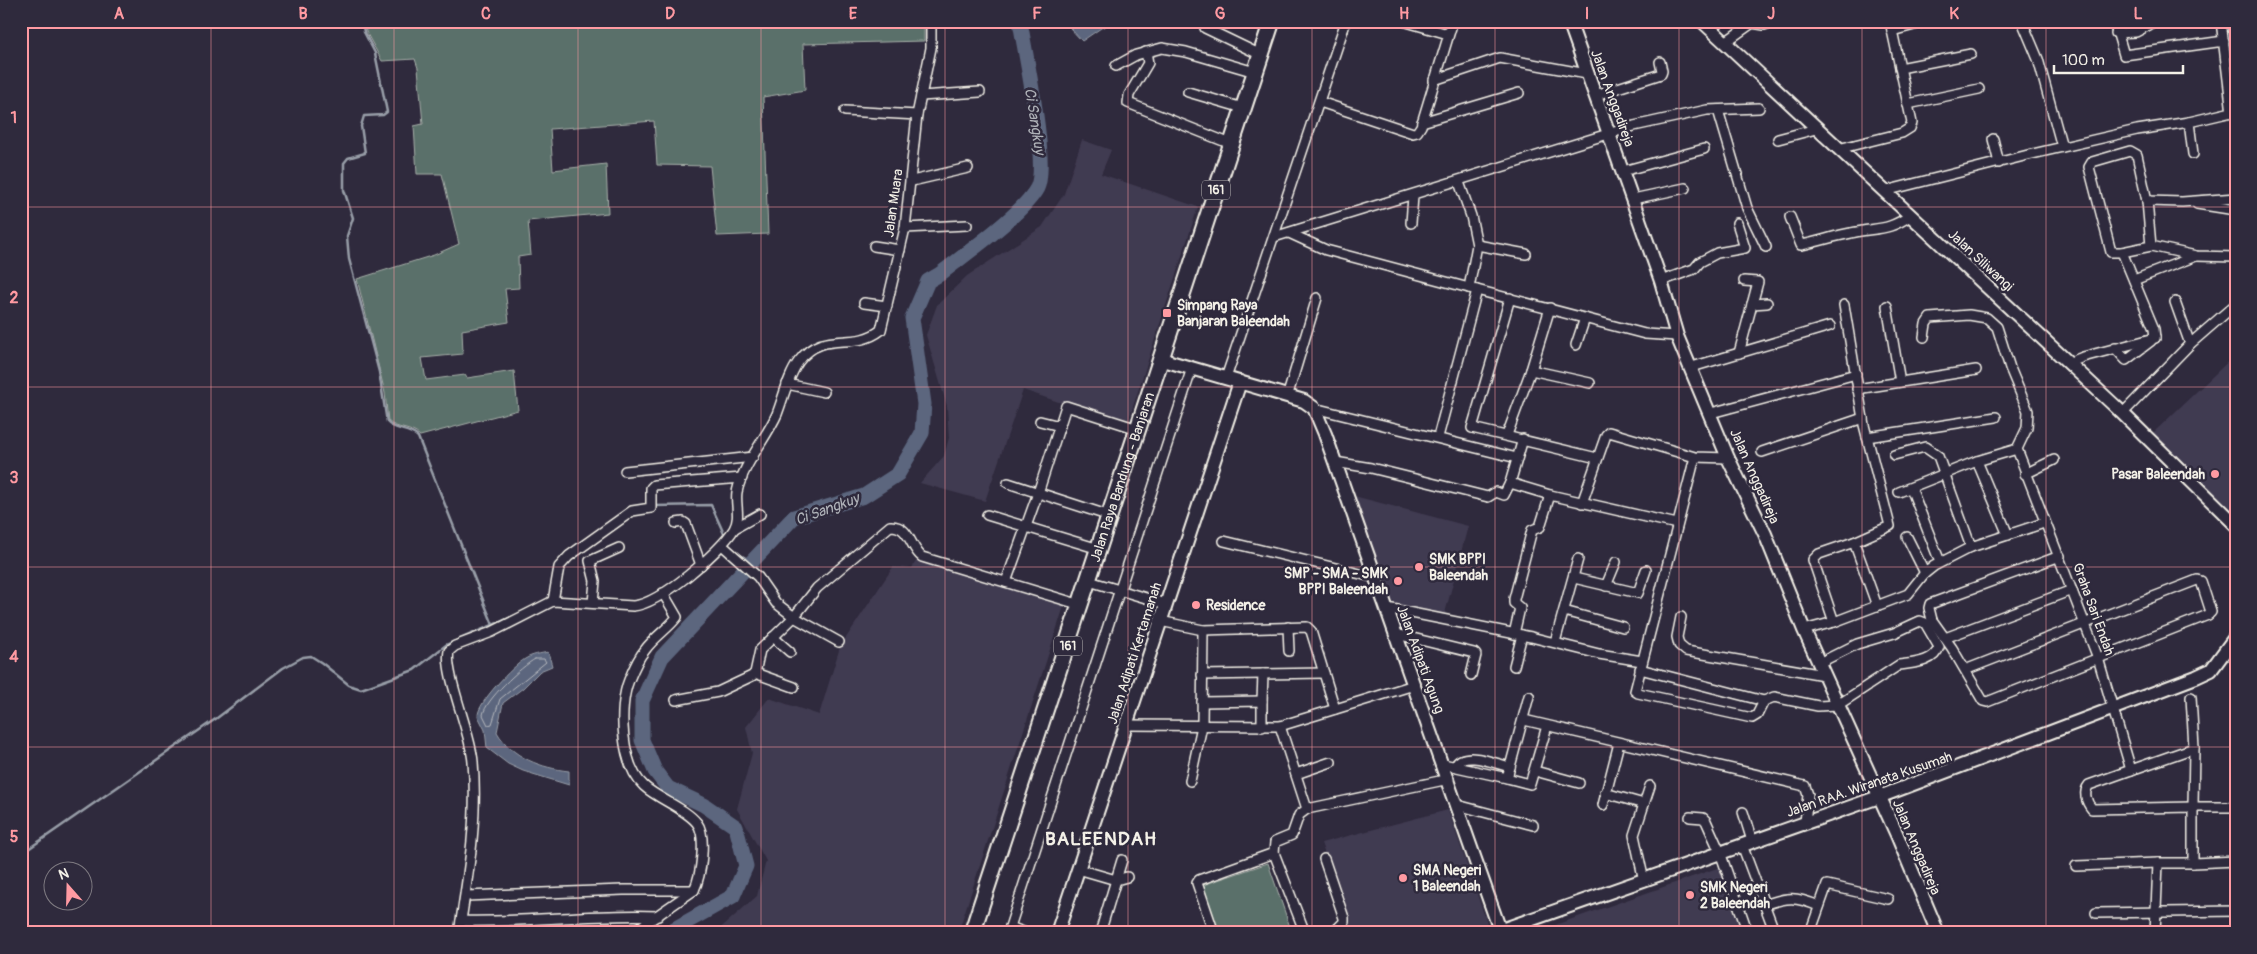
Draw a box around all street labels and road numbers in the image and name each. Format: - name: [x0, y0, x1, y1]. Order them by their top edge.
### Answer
- street label: Jalan Anggadireja: [1587, 47, 1638, 149]
- street label: Jalan Muara: [880, 168, 907, 238]
- road number: 161: [1202, 180, 1230, 200]
- street label: Jalan Siliwangi: [1944, 226, 2017, 295]
- street label: Jalan Raya Bandung - Banjaran: [1087, 390, 1158, 564]
- street label: Jalan Anggadireja: [1726, 426, 1783, 526]
- street label: Graha Sari Endah: [2069, 561, 2118, 658]
- street label: Jalan Adipati Kertamanah: [1104, 580, 1165, 726]
- street label: Jalan Adipati Agung: [1393, 603, 1448, 716]
- road number: 161: [1054, 636, 1082, 656]
- street label: Jalan RAA. Wiranata Kusumah: [1784, 748, 1954, 821]
- street label: Jalan Anggadireja: [1889, 797, 1944, 897]

